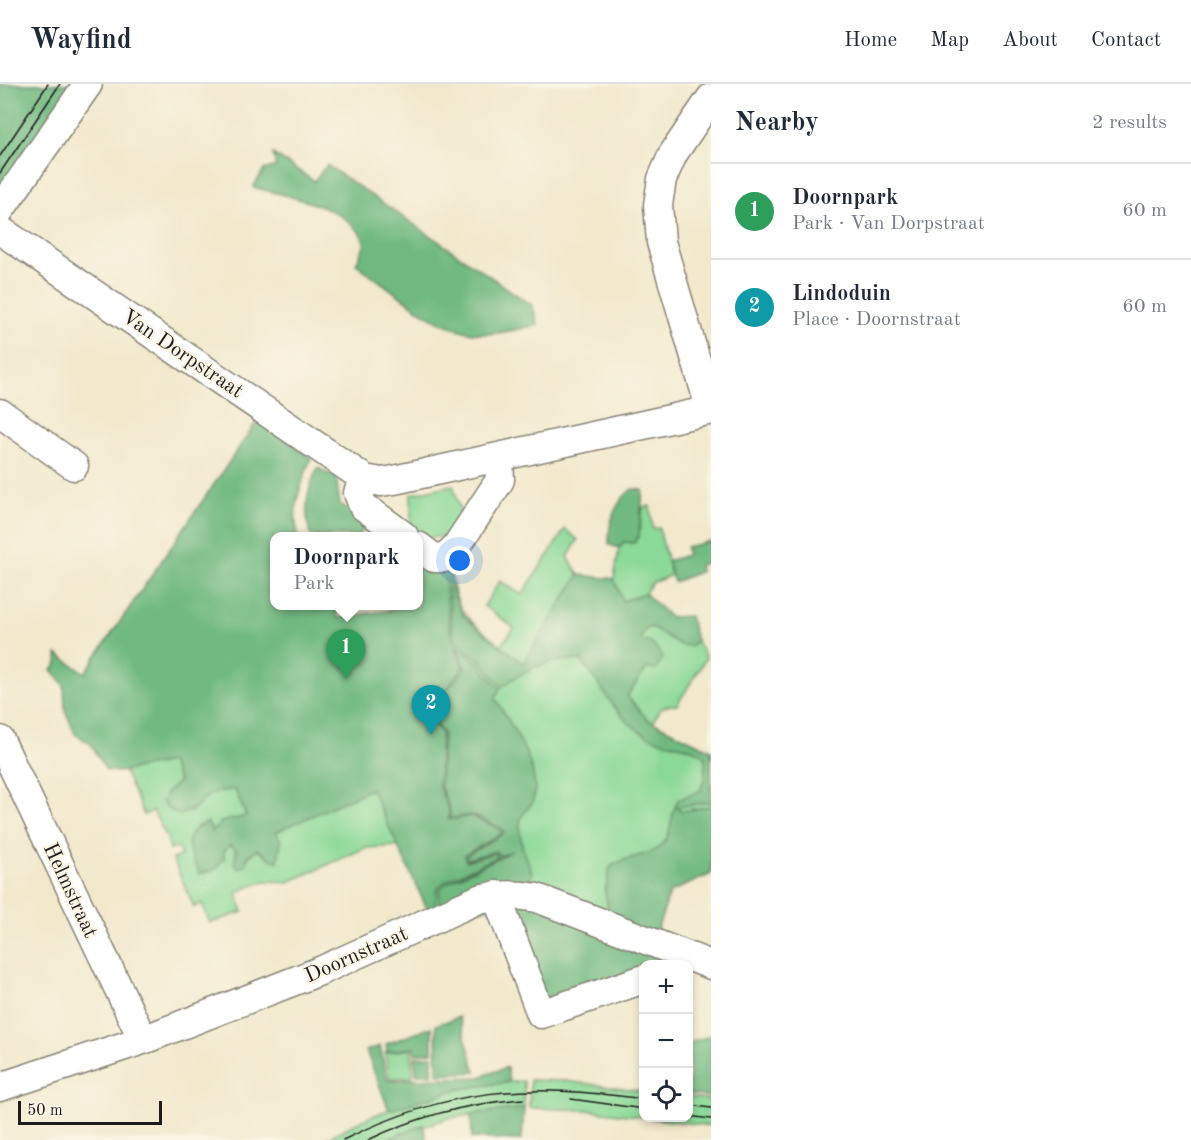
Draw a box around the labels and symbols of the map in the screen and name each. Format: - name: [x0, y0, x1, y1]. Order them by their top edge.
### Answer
- street label: Van Dorpstraat: [118, 306, 247, 403]
- your location: [445, 546, 474, 575]
- pin: 1: [326, 630, 366, 679]
- pin: 2: [412, 686, 450, 735]
- street label: Helmstraat: [39, 840, 101, 941]
- street label: Doornstraat: [302, 923, 411, 987]
- scale bar: [18, 1098, 162, 1126]

